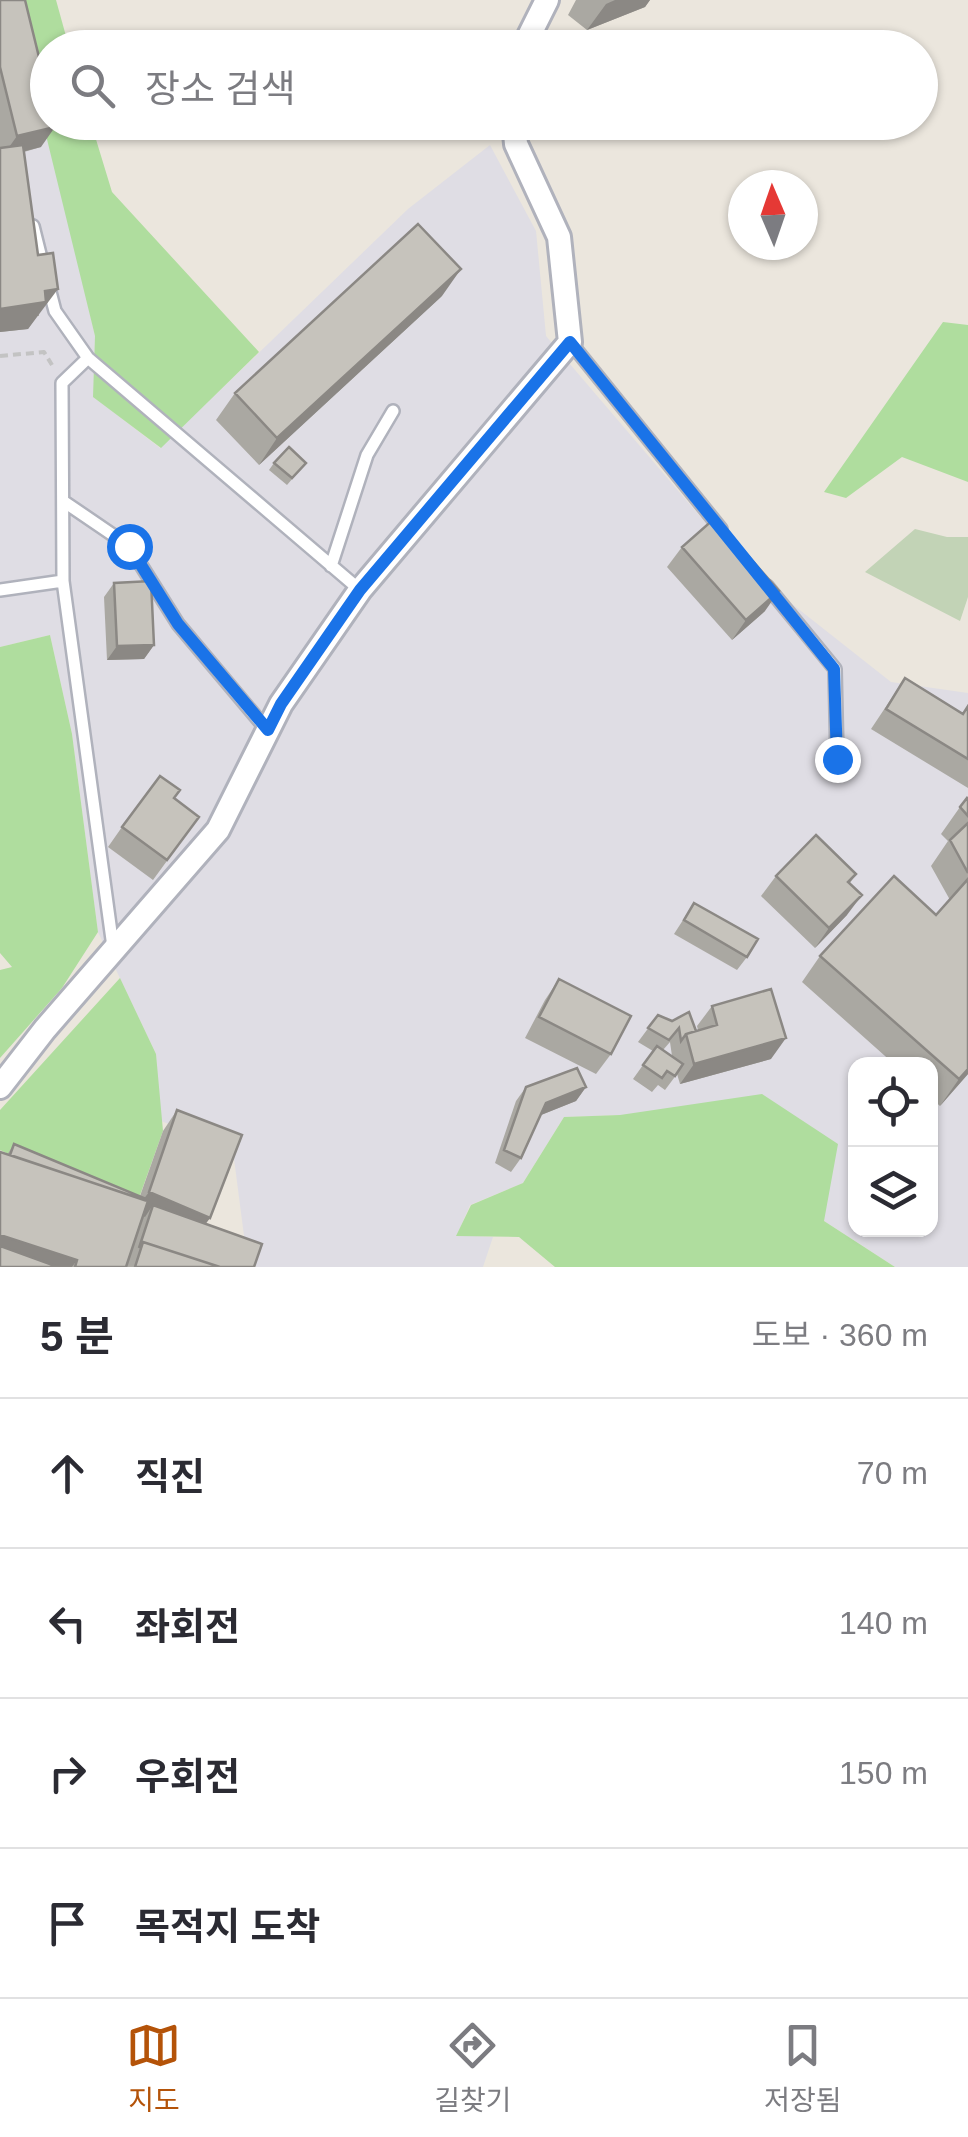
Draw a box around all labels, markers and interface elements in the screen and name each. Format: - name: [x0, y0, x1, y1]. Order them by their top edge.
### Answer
- search box: [30, 30, 938, 140]
- icon: search: [65, 58, 120, 113]
- text: 장소 검색: [145, 68, 295, 110]
- north arrow: [728, 170, 818, 260]
- route start: [107, 524, 153, 570]
- route end: [815, 737, 861, 783]
- map controls: [848, 1057, 938, 1237]
- button: locate: [848, 1057, 938, 1147]
- button: layers: [848, 1147, 938, 1237]
- text: 5 분: [40, 1313, 114, 1360]
- text: 도보 · 360 m: [752, 1317, 928, 1353]
- icon: ahead: [40, 1446, 95, 1501]
- text: 70 m: [857, 1455, 928, 1491]
- text: 직진: [135, 1456, 205, 1498]
- icon: left: [40, 1596, 95, 1651]
- text: 140 m: [839, 1605, 928, 1641]
- text: 좌회전: [135, 1606, 240, 1648]
- icon: right: [40, 1746, 95, 1801]
- text: 150 m: [839, 1755, 928, 1791]
- text: 우회전: [135, 1756, 240, 1798]
- icon: arrive: [40, 1896, 95, 1951]
- text: 목적지 도착: [135, 1906, 320, 1948]
- tab: 지도: [126, 2018, 181, 2118]
- tab: 길찾기: [434, 2018, 512, 2118]
- tab: 저장됨: [764, 2018, 842, 2118]

